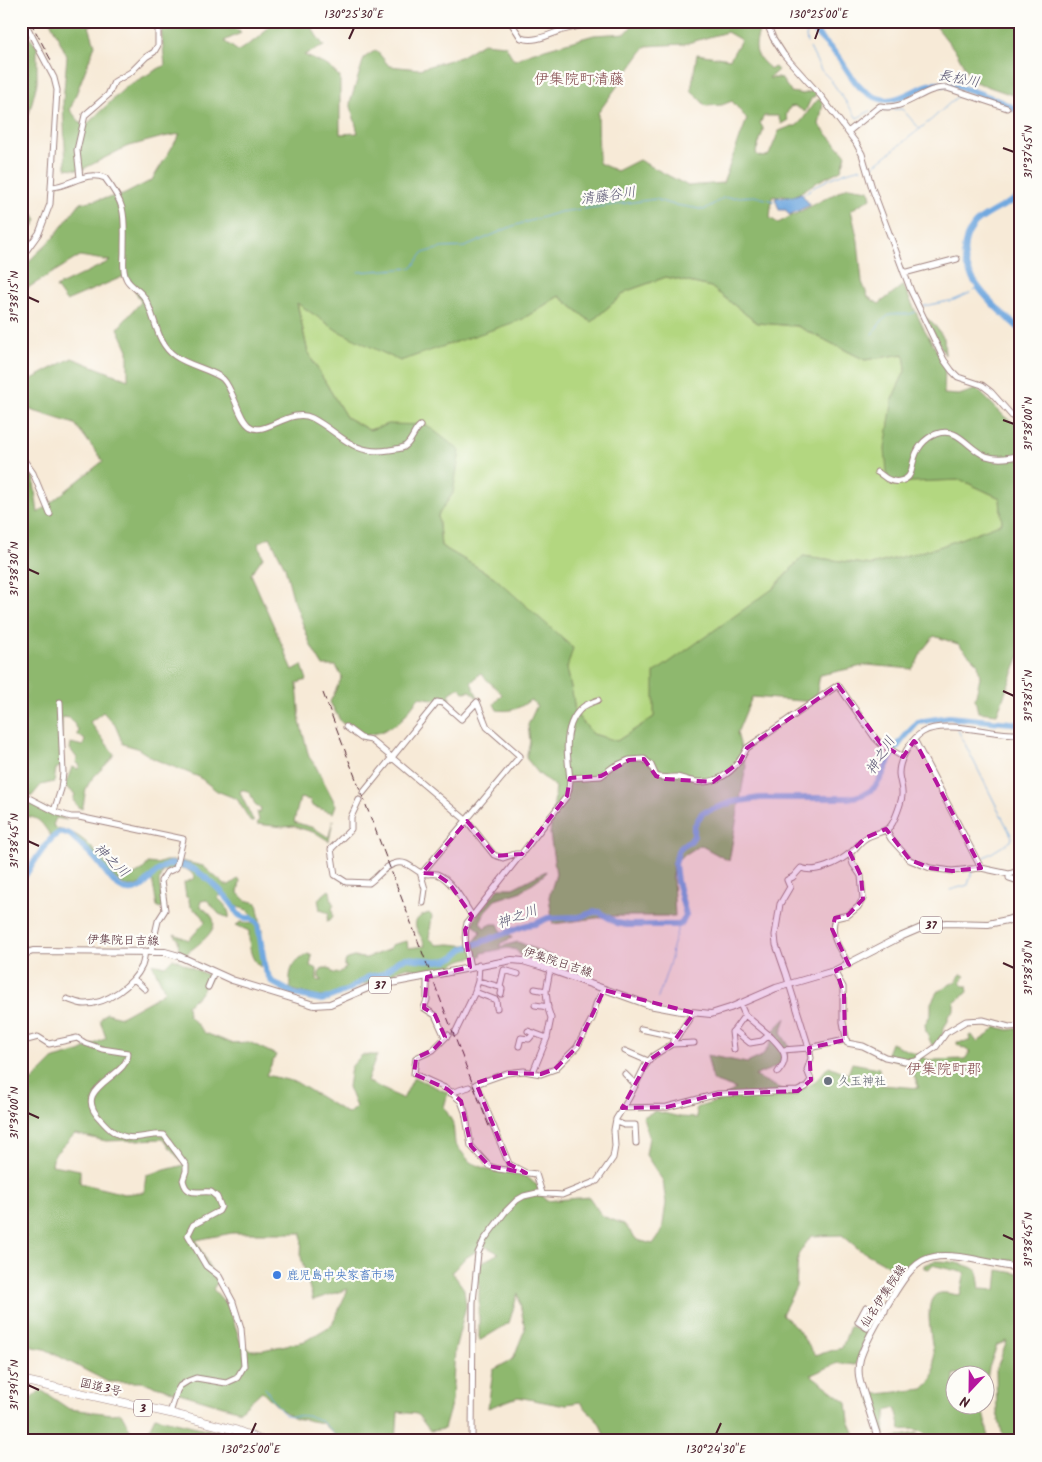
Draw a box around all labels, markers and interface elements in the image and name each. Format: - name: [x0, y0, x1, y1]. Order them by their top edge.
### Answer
- text: 130°25'30"E: [324, 5, 385, 24]
- text: 130°25'00"E: [790, 5, 849, 24]
- water label: 長松川: [936, 64, 982, 94]
- district label: 伊集院町清藤: [534, 68, 624, 92]
- text: 31°37'45"N: [1019, 125, 1038, 179]
- water label: 清藤谷川: [579, 181, 637, 211]
- text: 31°38'15"N: [5, 271, 24, 323]
- text: 31°38'00"N: [1019, 397, 1038, 451]
- text: 31°38'30"N: [5, 541, 24, 597]
- text: 31°38'15"N: [1019, 670, 1038, 722]
- water label: 神之川: [860, 732, 901, 779]
- text: 31°38'45"N: [5, 813, 24, 869]
- water label: 神之川: [88, 838, 134, 883]
- water label: 神之川: [494, 899, 541, 934]
- road number: 37: [920, 916, 942, 934]
- street label: 伊集院日吉線: [87, 930, 159, 951]
- text: 31°38'30"N: [1019, 940, 1038, 996]
- street label: 伊集院日吉線: [521, 942, 595, 983]
- road number: 37: [369, 976, 391, 994]
- district label: 伊集院町郡: [906, 1058, 982, 1082]
- place label: 久玉神社: [838, 1072, 886, 1091]
- marker: 久玉神社: [822, 1075, 834, 1087]
- text: 31°39'00"N: [5, 1086, 24, 1140]
- text: 31°38'45"N: [1019, 1212, 1038, 1268]
- street label: 仙名伊集院線: [856, 1261, 911, 1332]
- place label: 鹿児島中央家畜市場: [287, 1266, 395, 1285]
- marker: 鹿児島中央家畜市場: [271, 1269, 283, 1281]
- text: 31°39'15"N: [5, 1359, 24, 1411]
- north arrow: [944, 1364, 994, 1414]
- street label: 国道3号: [78, 1373, 124, 1402]
- text: N: [957, 1389, 974, 1413]
- road number: 3: [134, 1400, 152, 1416]
- text: 130°25'00"E: [222, 1440, 281, 1459]
- text: 130°24'30"E: [686, 1440, 747, 1459]

